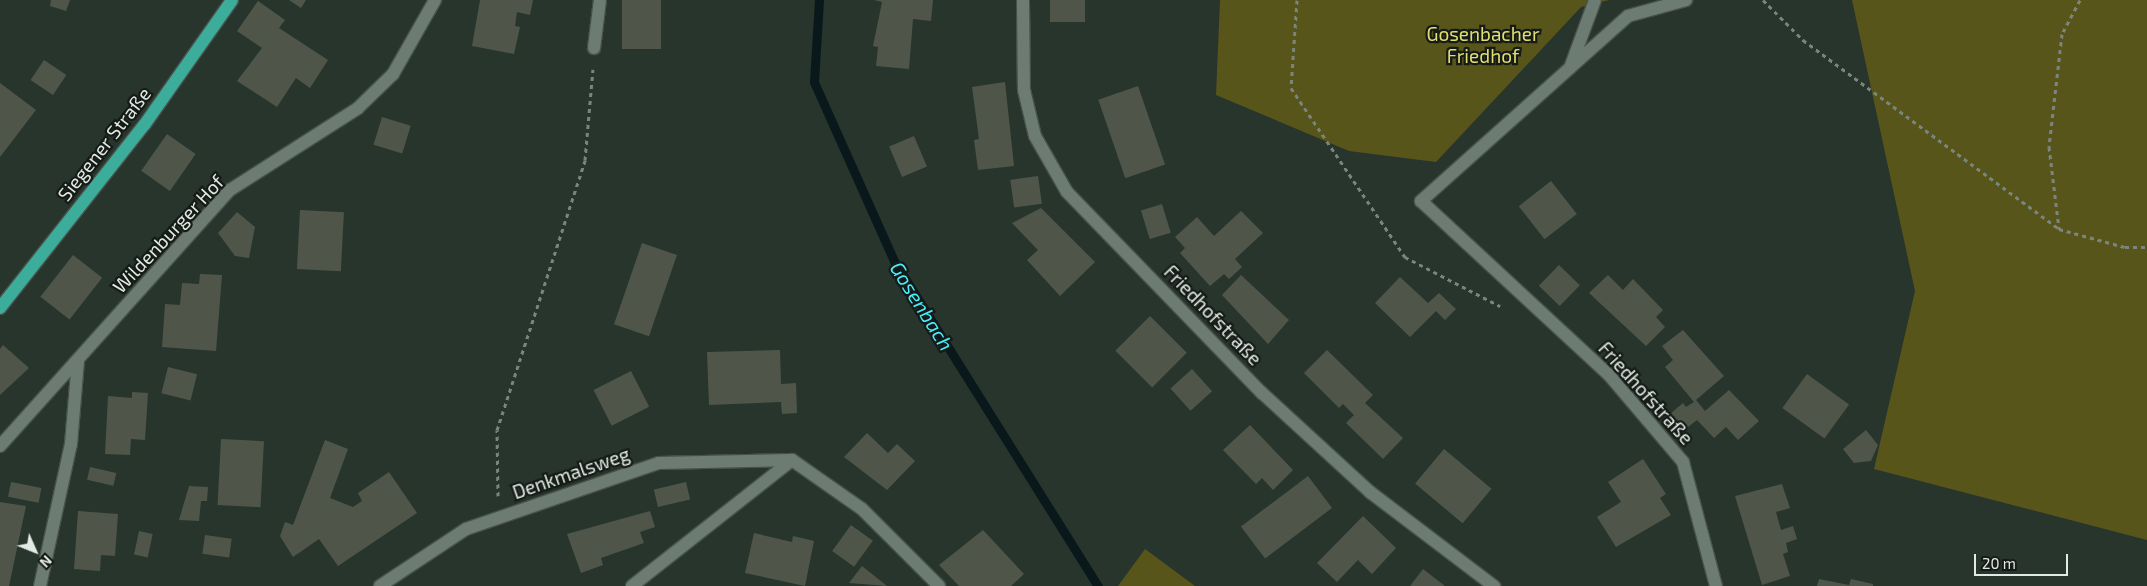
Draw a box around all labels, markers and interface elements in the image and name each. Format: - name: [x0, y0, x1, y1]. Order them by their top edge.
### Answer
- park label: Gosenbacher Friedhof: [1426, 23, 1540, 67]
- street label: Siegener Straße: [52, 83, 156, 205]
- street label: Wildenburger Hof: [108, 170, 228, 298]
- water label: Gosenbach: [885, 257, 959, 355]
- street label: Friedhofstraße: [1160, 260, 1266, 370]
- street label: Friedhofstraße: [1594, 337, 1698, 449]
- street label: Denkmalsweg: [509, 442, 633, 504]
- north arrow: [10, 526, 60, 576]
- scale bar: [1977, 544, 2071, 576]
- text: N: [37, 552, 56, 571]
- text: 20 m: [1982, 554, 2016, 572]

